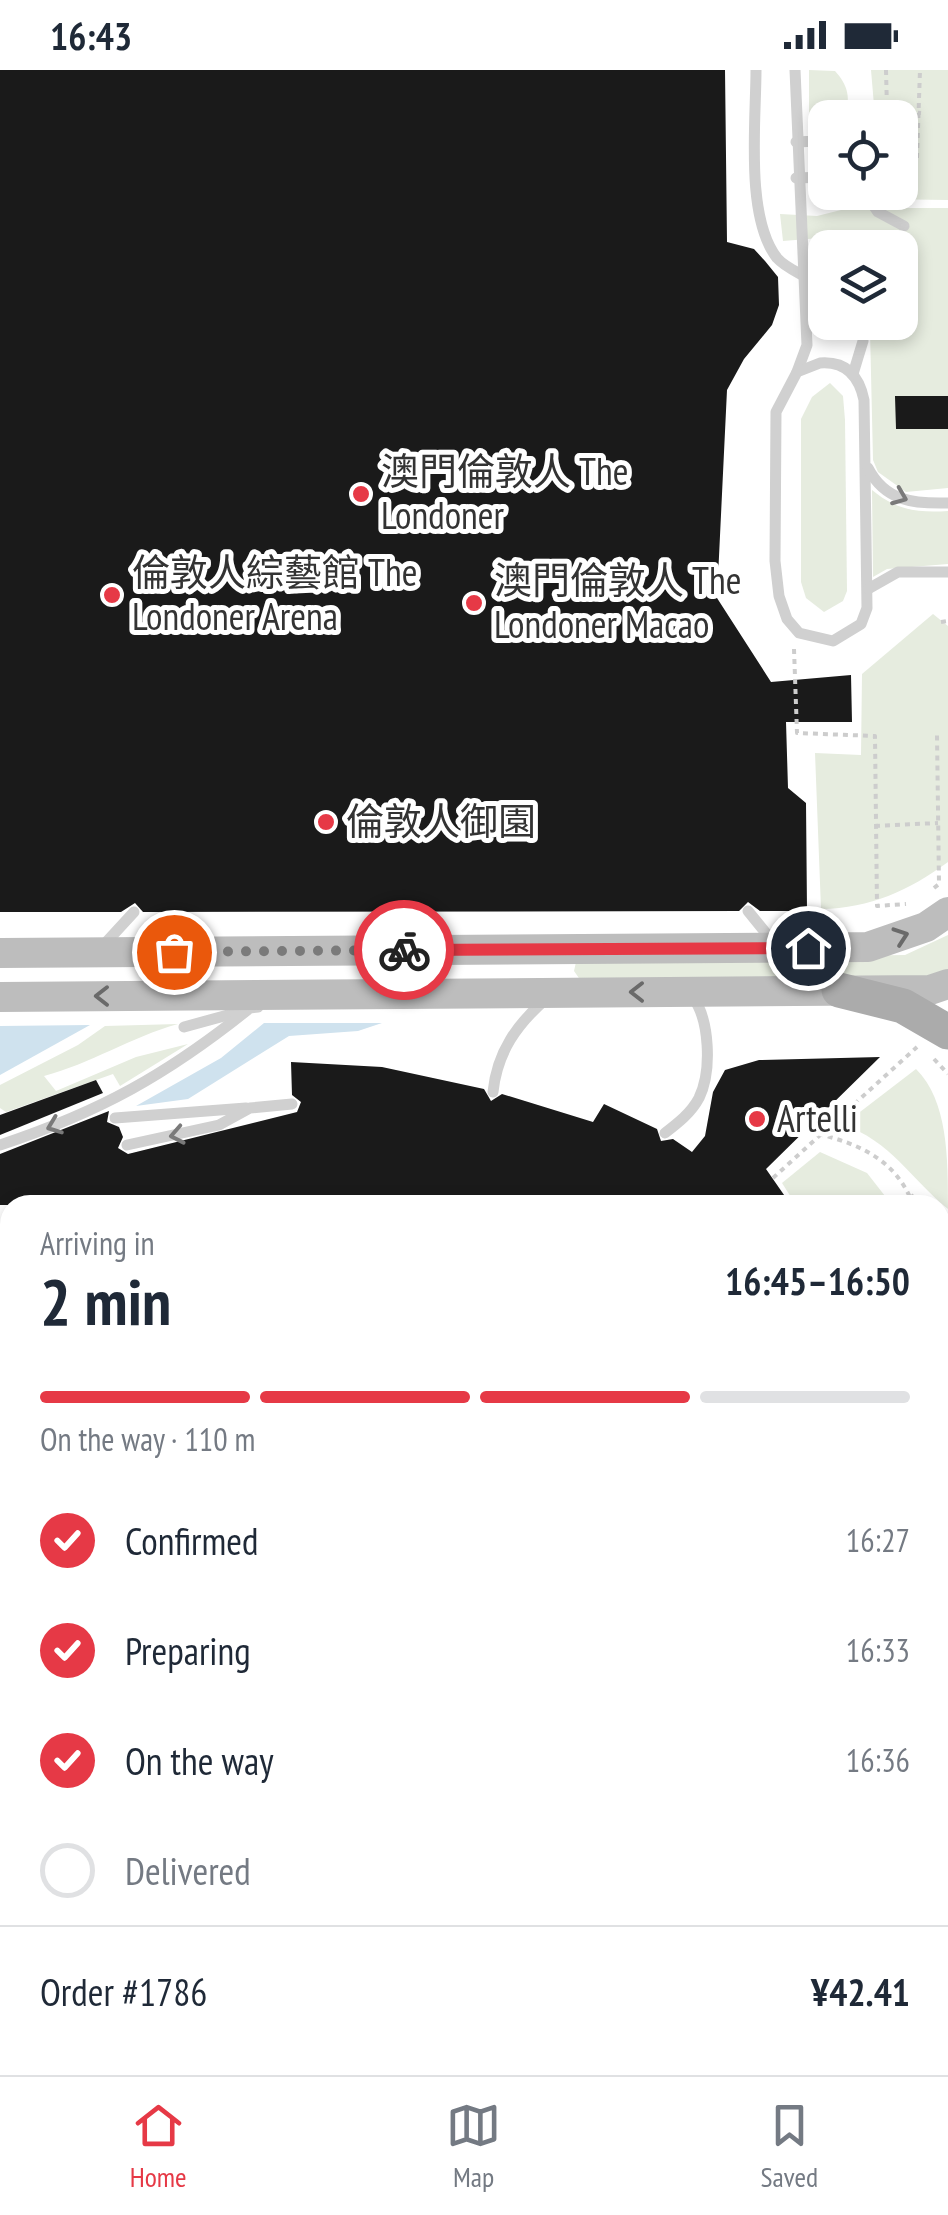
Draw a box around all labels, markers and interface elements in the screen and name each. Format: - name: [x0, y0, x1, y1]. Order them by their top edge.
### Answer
- text: 16:43: [50, 11, 132, 60]
- map controls: [808, 100, 918, 340]
- button: locate: [808, 100, 918, 210]
- button: layers: [808, 230, 918, 340]
- place label: 澳門倫敦人 The Londoner: [381, 446, 628, 539]
- marker: 澳門倫敦人 The Londoner: [350, 483, 372, 505]
- one-way arrow: [890, 485, 908, 505]
- place label: 倫敦人綜藝館 The Londoner Arena: [132, 547, 417, 640]
- place label: 澳門倫敦人 The Londoner Macao: [494, 555, 741, 648]
- marker: 倫敦人綜藝館 The Londoner Arena: [101, 584, 123, 606]
- marker: 澳門倫敦人 The Londoner Macao: [463, 592, 485, 614]
- place label: 倫敦人御園: [346, 796, 536, 845]
- marker: 倫敦人御園: [315, 811, 337, 833]
- courier: [354, 900, 454, 1000]
- pin: [766, 906, 851, 991]
- pin: [132, 910, 217, 995]
- icon: home: [781, 921, 836, 976]
- icon: bike: [377, 923, 432, 978]
- icon: bag: [147, 925, 202, 980]
- one-way arrow: [891, 927, 908, 948]
- one-way arrow: [628, 981, 644, 1003]
- one-way arrow: [93, 985, 109, 1006]
- place label: Artelli: [777, 1093, 858, 1142]
- marker: Artelli: [746, 1108, 768, 1130]
- one-way arrow: [47, 1114, 64, 1134]
- one-way arrow: [169, 1124, 185, 1145]
- text: Arriving in: [40, 1222, 155, 1264]
- text: 16:45–16:50: [725, 1256, 910, 1305]
- text: 2 min: [40, 1259, 171, 1343]
- text: On the way · 110 m: [40, 1418, 255, 1460]
- icon: check: [40, 1513, 95, 1568]
- text: Confirmed: [125, 1516, 258, 1565]
- text: 16:27: [846, 1519, 910, 1561]
- icon: check: [40, 1623, 95, 1678]
- text: Preparing: [125, 1626, 251, 1675]
- text: 16:33: [846, 1629, 910, 1671]
- icon: check: [40, 1733, 95, 1788]
- text: On the way: [125, 1736, 273, 1785]
- text: 16:36: [846, 1739, 910, 1781]
- text: Delivered: [125, 1846, 251, 1895]
- text: Order #1786: [40, 1967, 207, 2016]
- text: ¥42.41: [811, 1967, 910, 2016]
- tab: Home: [130, 2098, 187, 2195]
- tab: Map: [446, 2098, 501, 2195]
- tab: Saved: [761, 2098, 818, 2195]

